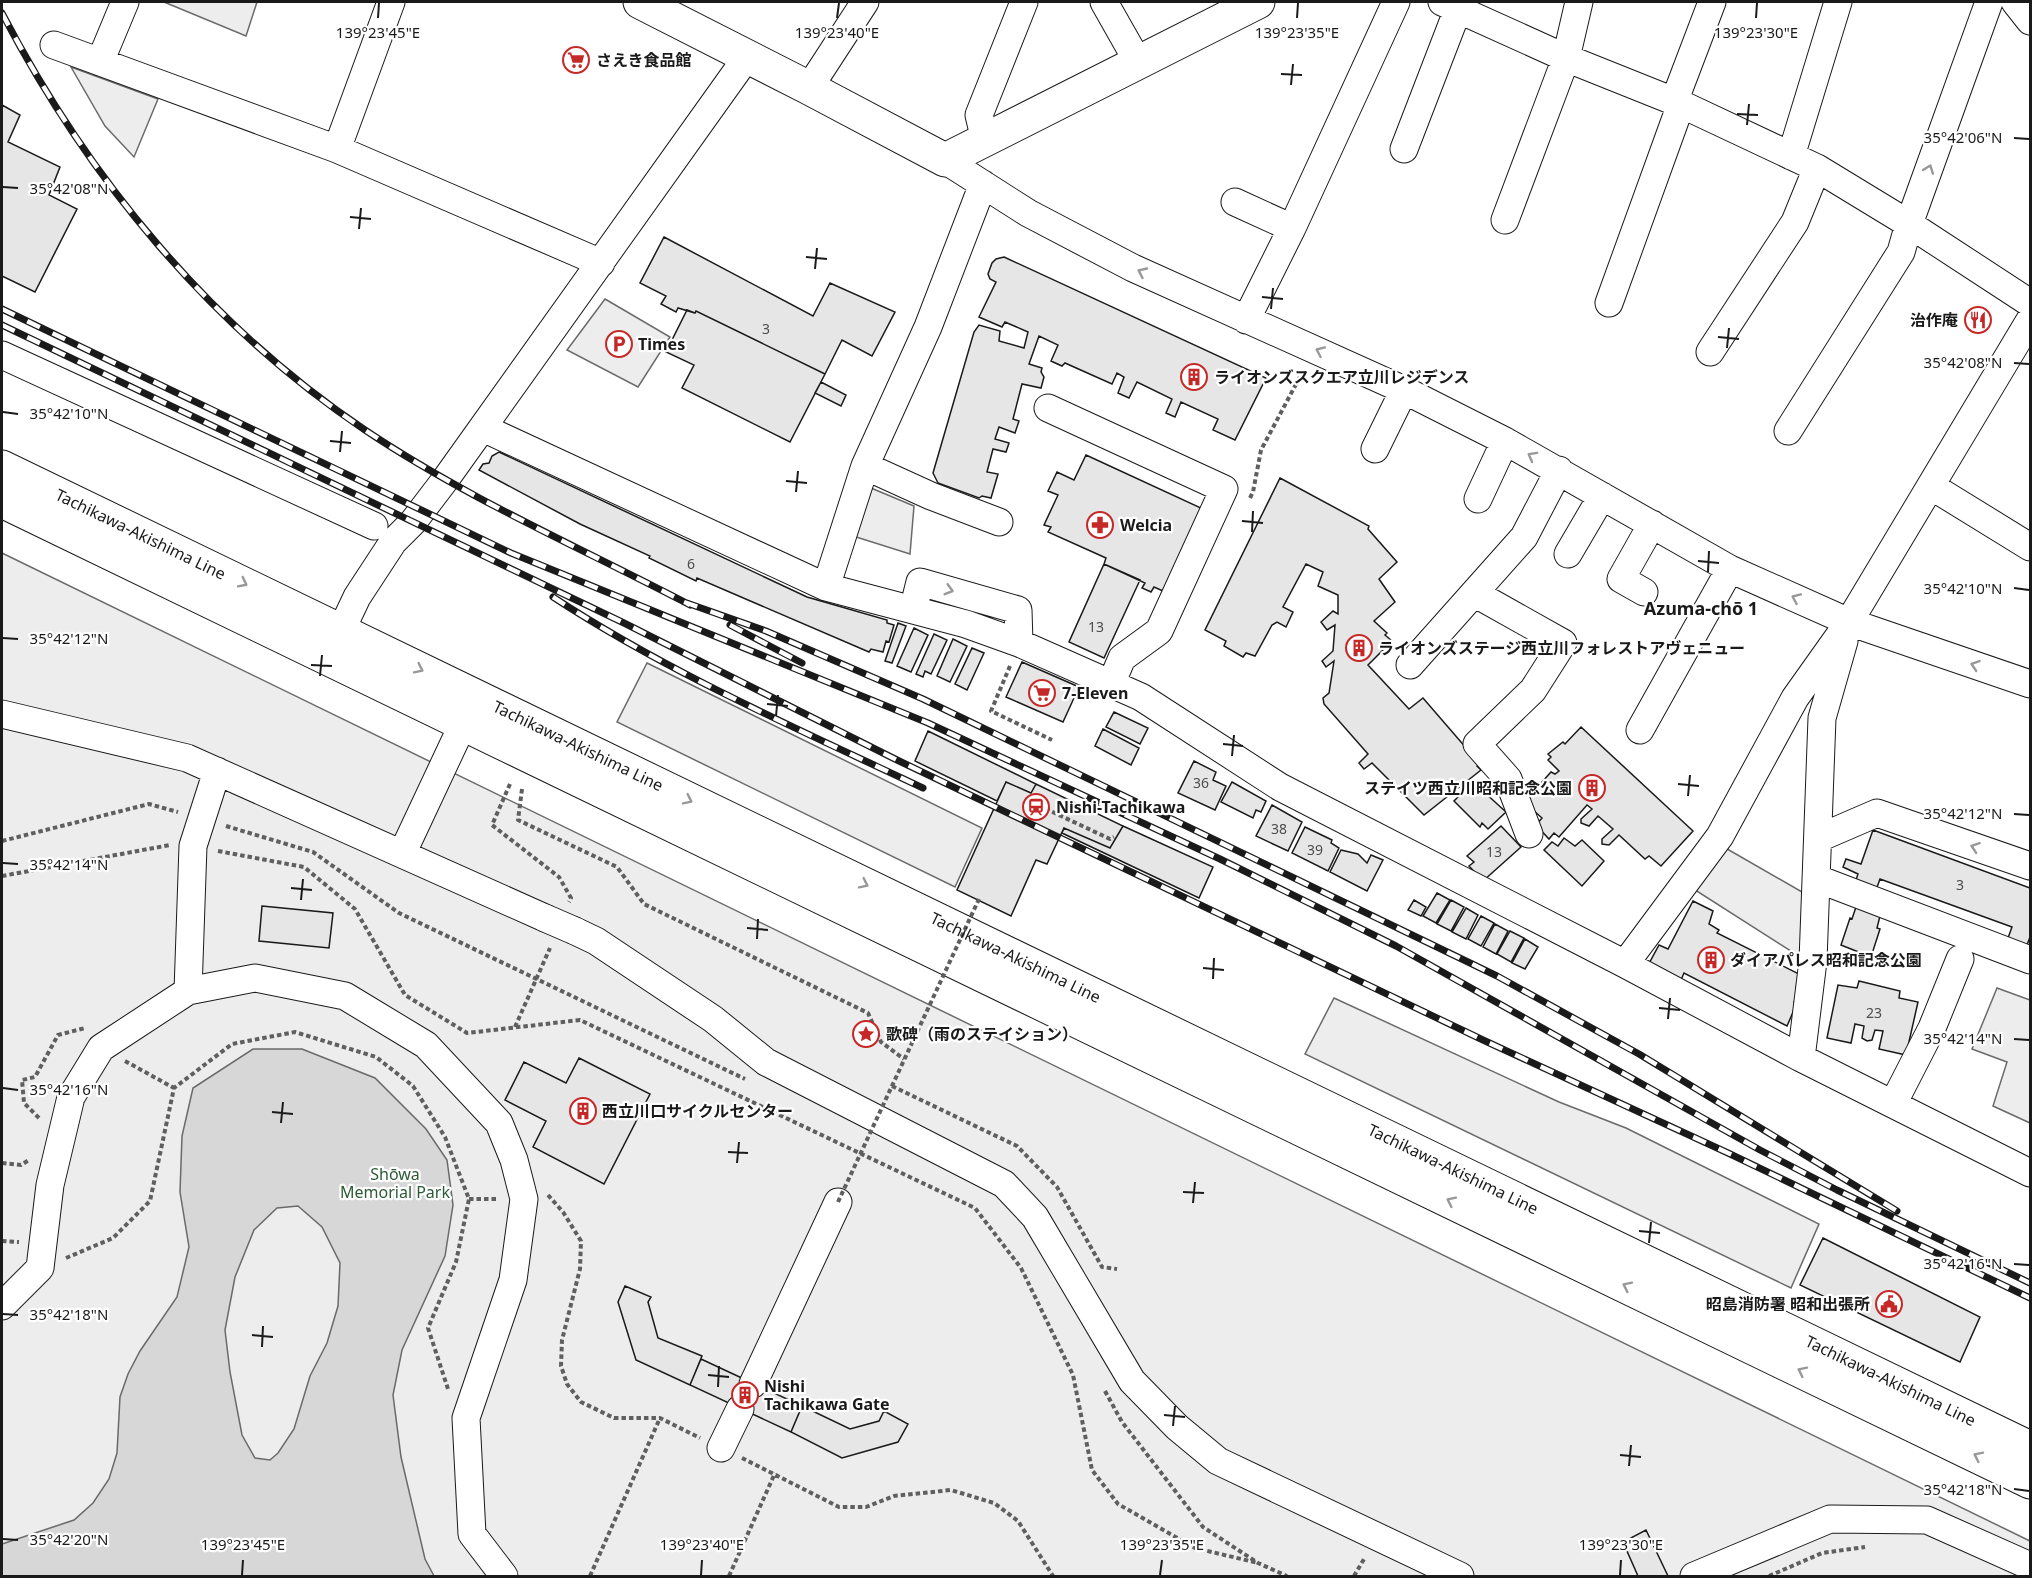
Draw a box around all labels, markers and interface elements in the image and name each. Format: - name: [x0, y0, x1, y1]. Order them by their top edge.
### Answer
- text: 139°23'45"E: [336, 22, 420, 42]
- text: 139°23'40"E: [795, 22, 879, 42]
- text: 139°23'35"E: [1255, 22, 1339, 42]
- text: 139°23'30"E: [1714, 22, 1798, 42]
- supermarket icon: さえき食品館: [561, 45, 591, 75]
- place label: さえき食品館: [596, 49, 692, 71]
- text: 35°42'06"N: [1924, 127, 2002, 147]
- one-way arrow: [1921, 164, 1934, 175]
- text: 35°42'08"N: [30, 178, 108, 198]
- one-way arrow: [1137, 267, 1148, 279]
- restaurant icon: 治作庵: [1963, 305, 1993, 335]
- place label: 治作庵: [1910, 309, 1958, 331]
- house number: 3: [762, 319, 770, 338]
- parking icon: Times: [604, 329, 634, 359]
- place label: Times: [638, 333, 685, 355]
- one-way arrow: [1315, 346, 1326, 358]
- text: 35°42'08"N: [1924, 352, 2002, 372]
- building icon: ライオンズスクエア立川レジデンス: [1179, 362, 1209, 392]
- place label: ライオンズスクエア立川レジデンス: [1214, 366, 1469, 388]
- text: 35°42'10"N: [30, 403, 108, 423]
- one-way arrow: [1528, 452, 1538, 463]
- street label: Tachikawa-Akishima Line: [52, 483, 229, 585]
- pharmacy icon: Welcia: [1085, 510, 1115, 540]
- place label: Welcia: [1120, 514, 1172, 536]
- house number: 6: [687, 554, 695, 573]
- one-way arrow: [237, 576, 248, 588]
- text: 35°42'10"N: [1924, 578, 2002, 598]
- one-way arrow: [944, 583, 954, 596]
- one-way arrow: [1792, 593, 1803, 605]
- district label: Azuma-chō 1: [1644, 596, 1758, 620]
- house number: 13: [1088, 617, 1104, 636]
- text: 35°42'12"N: [30, 628, 108, 648]
- building icon: ライオンズステージ西立川フォレストアヴェニュー: [1344, 633, 1374, 663]
- place label: ライオンズステージ西立川フォレストアヴェニュー: [1378, 637, 1745, 659]
- one-way arrow: [1971, 659, 1981, 672]
- one-way arrow: [412, 661, 423, 673]
- supermarket icon: 7-Eleven: [1027, 678, 1057, 708]
- place label: 7-Eleven: [1062, 682, 1128, 704]
- street label: Tachikawa-Akishima Line: [489, 695, 667, 796]
- house number: 36: [1193, 773, 1209, 792]
- building icon: ステイツ西立川昭和記念公園: [1577, 773, 1607, 803]
- place label: ステイツ西立川昭和記念公園: [1364, 777, 1572, 799]
- station icon: Nishi-Tachikawa: [1021, 792, 1051, 822]
- one-way arrow: [682, 793, 693, 805]
- place label: Nishi-Tachikawa: [1056, 796, 1185, 818]
- text: 35°42'12"N: [1924, 803, 2002, 823]
- house number: 38: [1271, 819, 1287, 838]
- house number: 39: [1307, 840, 1323, 859]
- one-way arrow: [1970, 841, 1981, 854]
- house number: 13: [1486, 842, 1502, 861]
- text: 35°42'14"N: [30, 854, 108, 874]
- house number: 3: [1956, 875, 1964, 894]
- one-way arrow: [858, 877, 869, 889]
- street label: Tachikawa-Akishima Line: [927, 907, 1104, 1008]
- building icon: ダイアパレス昭和記念公園: [1696, 945, 1726, 975]
- place label: ダイアパレス昭和記念公園: [1730, 949, 1922, 971]
- house number: 23: [1866, 1003, 1882, 1022]
- place icon: 歌碑（雨のステイション）: [851, 1019, 881, 1049]
- place label: 歌碑（雨のステイション）: [886, 1023, 1078, 1045]
- text: 35°42'14"N: [1924, 1028, 2002, 1048]
- text: 35°42'16"N: [30, 1079, 108, 1099]
- building icon: 西立川口サイクルセンター: [568, 1096, 598, 1126]
- place label: 西立川口サイクルセンター: [602, 1100, 793, 1122]
- street label: Tachikawa-Akishima Line: [1364, 1118, 1542, 1220]
- park label: Shōwa Memorial Park: [340, 1163, 450, 1203]
- one-way arrow: [1447, 1197, 1458, 1209]
- text: 35°42'16"N: [1924, 1253, 2002, 1273]
- one-way arrow: [1622, 1282, 1633, 1293]
- public building icon: 昭島消防署 昭和出張所: [1874, 1289, 1904, 1319]
- place label: 昭島消防署 昭和出張所: [1706, 1293, 1870, 1315]
- text: 35°42'18"N: [30, 1304, 108, 1324]
- street label: Tachikawa-Akishima Line: [1802, 1330, 1980, 1431]
- one-way arrow: [1798, 1367, 1809, 1379]
- place label: Nishi Tachikawa Gate: [764, 1375, 890, 1415]
- building icon: Nishi Tachikawa Gate: [730, 1380, 760, 1410]
- one-way arrow: [1973, 1452, 1984, 1464]
- text: 35°42'18"N: [1924, 1479, 2002, 1499]
- text: 35°42'20"N: [30, 1529, 108, 1549]
- text: 139°23'45"E: [201, 1534, 285, 1554]
- text: 139°23'40"E: [660, 1534, 744, 1554]
- text: 139°23'35"E: [1120, 1534, 1204, 1554]
- text: 139°23'30"E: [1579, 1534, 1663, 1554]

